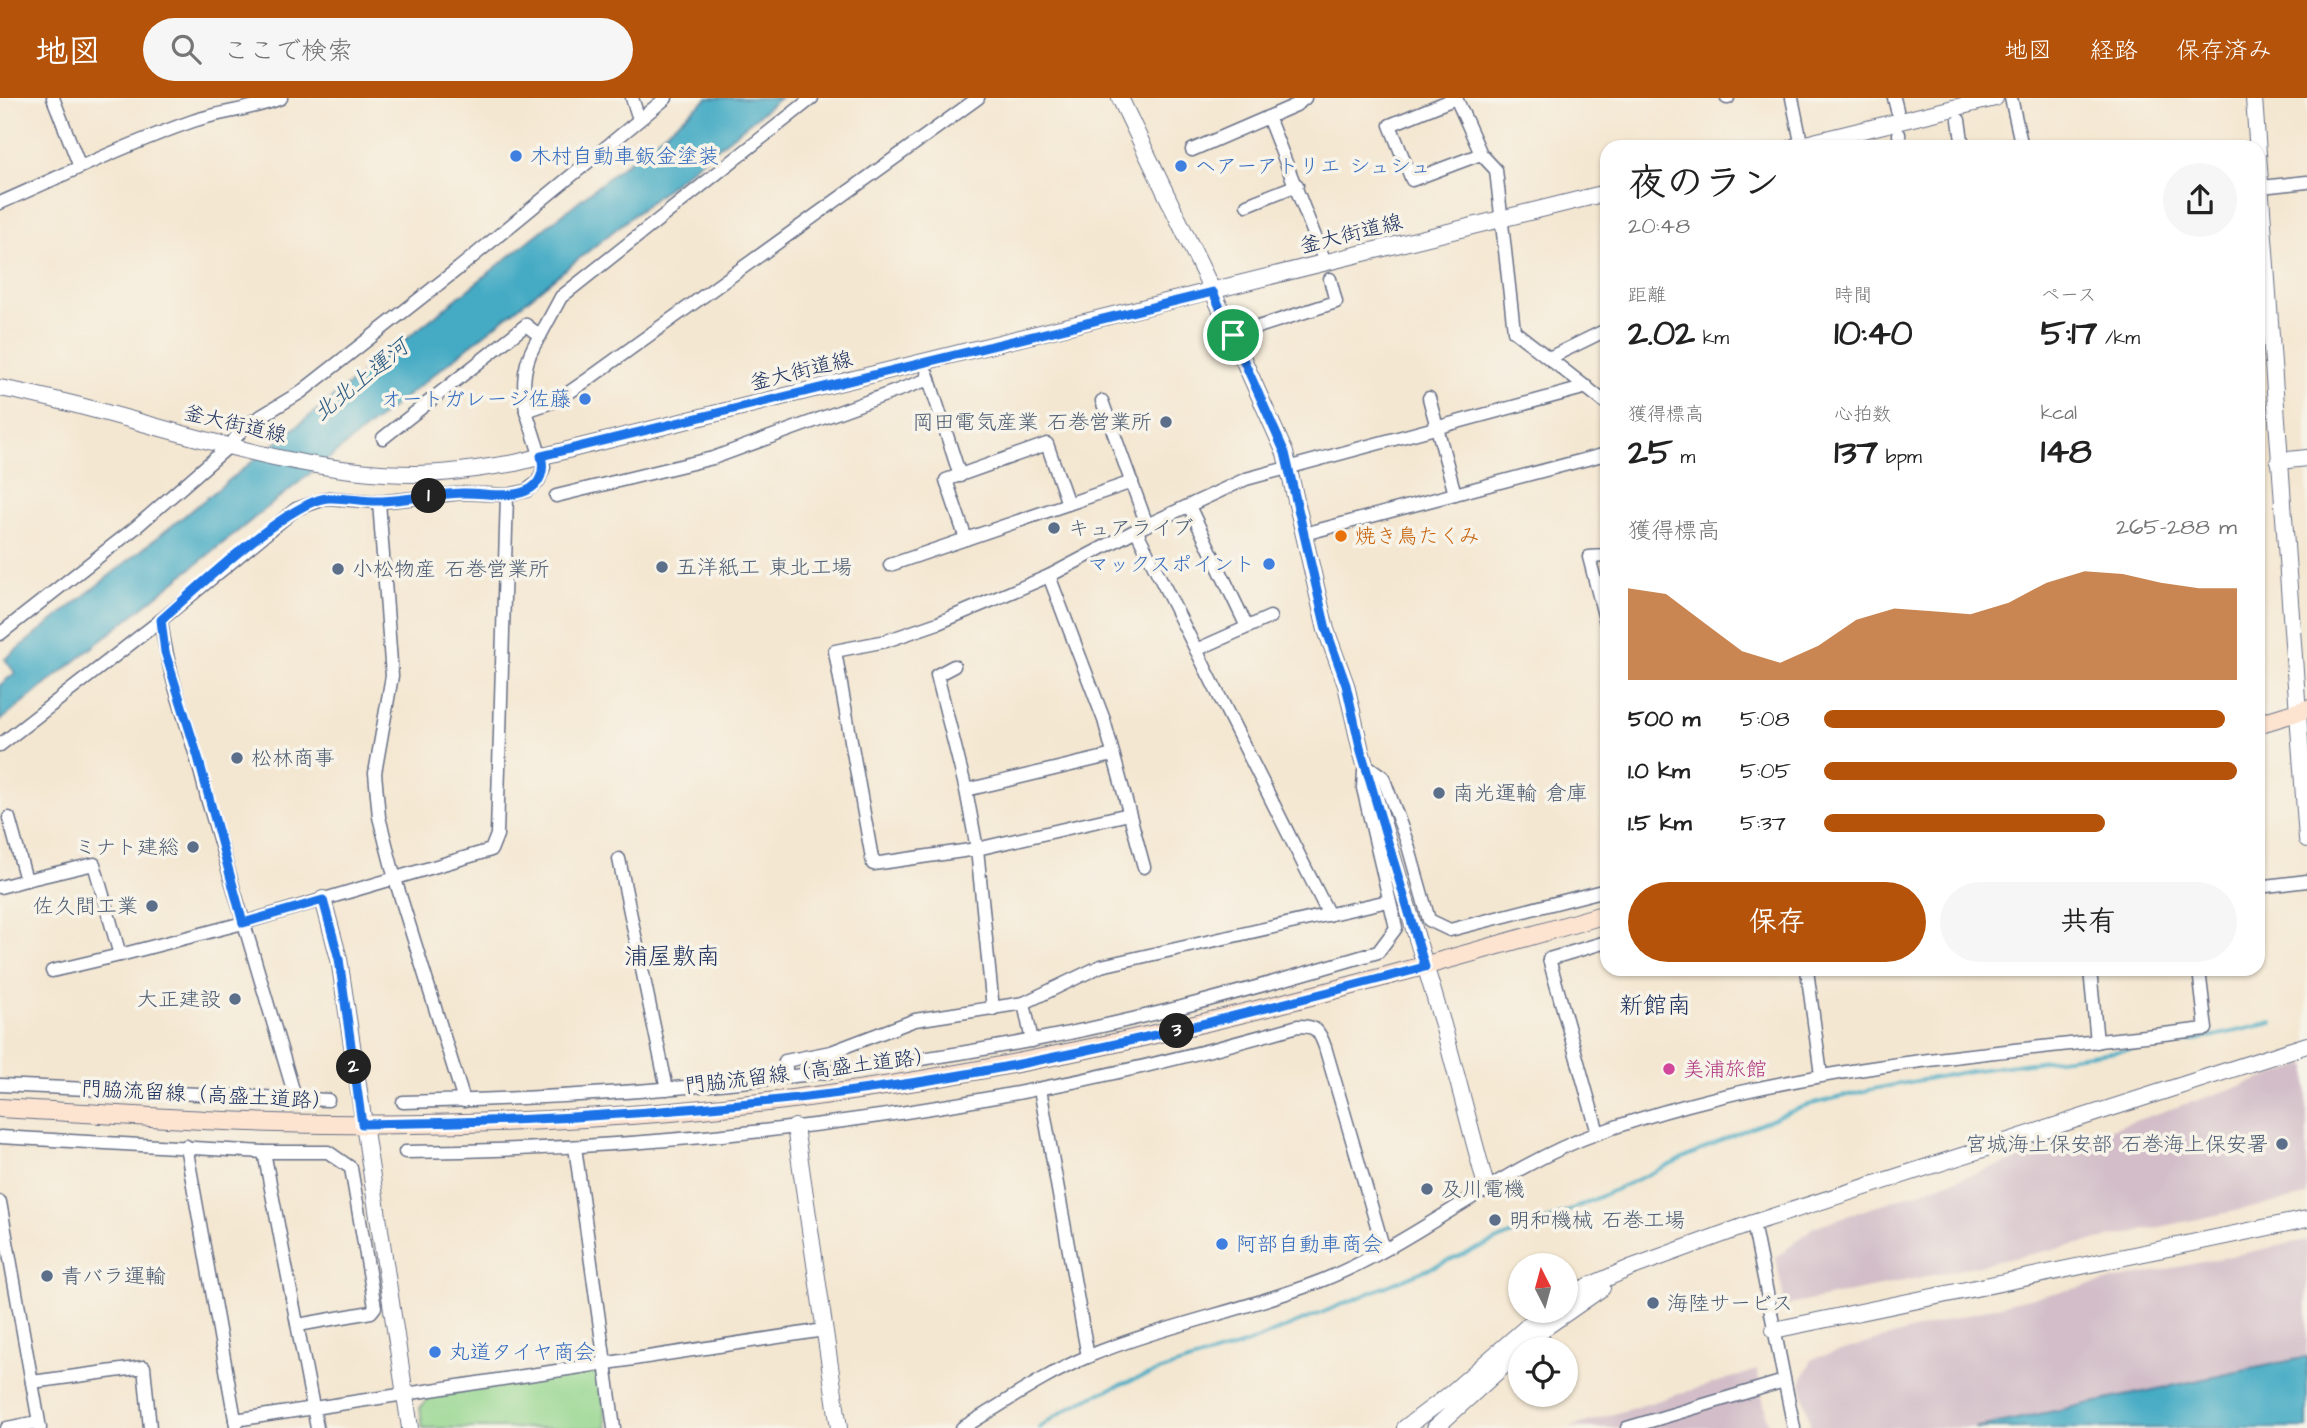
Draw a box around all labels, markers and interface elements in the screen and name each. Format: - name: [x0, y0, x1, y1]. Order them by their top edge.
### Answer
- search box: [143, 18, 633, 81]
- text: 地図: [35, 29, 101, 75]
- icon: search: [167, 30, 205, 68]
- text: ここで検索: [223, 33, 353, 69]
- text: 地図: [2004, 34, 2052, 68]
- text: 経路: [2090, 34, 2138, 68]
- text: 保存済み: [2176, 34, 2272, 68]
- place label: 木村自動車鈑金塗装: [530, 142, 719, 171]
- marker: 木村自動車鈑金塗装: [508, 148, 524, 164]
- place label: ヘアーアトリエ シュシュ: [1195, 152, 1431, 181]
- marker: ヘアーアトリエ シュシュ: [1173, 158, 1189, 174]
- text: 夜のラン: [1628, 158, 1780, 210]
- button: share: [2163, 163, 2237, 237]
- street label: 釜大街道線: [1297, 207, 1405, 261]
- text: 20:48: [1628, 210, 1690, 242]
- text: 距離: [1628, 282, 1666, 309]
- text: 時間: [1834, 282, 1872, 309]
- text: ペース: [2041, 282, 2097, 309]
- pin: [1203, 305, 1263, 365]
- text: 2.02: [1628, 309, 1695, 358]
- text: 10:40: [1834, 309, 1913, 358]
- text: 5:17: [2041, 309, 2097, 358]
- icon: arrive: [1214, 316, 1252, 354]
- text: km: [1695, 325, 1729, 352]
- text: /km: [2097, 325, 2140, 352]
- water label: 北北上運河: [306, 329, 418, 429]
- street label: 釜大街道線: [747, 344, 855, 398]
- place label: オートガレージ佐藤: [381, 385, 571, 414]
- marker: オートガレージ佐藤: [577, 391, 593, 407]
- street label: 釜大街道線: [181, 398, 289, 450]
- text: kcal: [2041, 400, 2077, 427]
- text: 獲得標高: [1628, 401, 1704, 428]
- text: 心拍数: [1834, 401, 1891, 428]
- place label: 岡田電気産業 石巻営業所: [913, 408, 1152, 437]
- marker: 岡田電気産業 石巻営業所: [1158, 414, 1174, 430]
- text: 148: [2041, 427, 2092, 476]
- text: 25: [1628, 428, 1673, 477]
- text: 137: [1834, 428, 1878, 477]
- text: m: [1673, 444, 1695, 471]
- text: bpm: [1878, 444, 1922, 471]
- pin: 1: [412, 478, 446, 514]
- text: 1: [427, 482, 430, 509]
- text: 265–288 m: [2116, 511, 2237, 543]
- place label: キュアライブ: [1068, 514, 1193, 543]
- text: 獲得標高: [1628, 515, 1720, 547]
- marker: キュアライブ: [1046, 520, 1062, 536]
- place label: 焼き鳥たくみ: [1355, 522, 1480, 551]
- marker: 焼き鳥たくみ: [1333, 528, 1349, 544]
- place label: マックスポイント: [1087, 550, 1255, 579]
- place label: 五洋紙工 東北工場: [676, 553, 852, 582]
- place label: 小松物産 石巻営業所: [352, 555, 549, 584]
- marker: マックスポイント: [1261, 556, 1277, 572]
- marker: 五洋紙工 東北工場: [654, 559, 670, 575]
- marker: 小松物産 石巻営業所: [330, 561, 346, 577]
- text: 500 m: [1628, 703, 1700, 735]
- text: 5:08: [1740, 703, 1790, 735]
- place label: 松林商事: [251, 744, 335, 773]
- marker: 松林商事: [229, 750, 245, 766]
- text: 1.0 km: [1628, 755, 1690, 787]
- text: 5:05: [1740, 755, 1791, 787]
- place label: 南光運輸 倉庫: [1453, 779, 1587, 808]
- marker: 南光運輸 倉庫: [1431, 785, 1447, 801]
- text: 1.5 km: [1628, 807, 1692, 839]
- text: 5:37: [1740, 807, 1786, 839]
- place label: ミナト建総: [74, 833, 179, 862]
- marker: ミナト建総: [185, 839, 201, 855]
- button: 保存: [1628, 882, 1926, 962]
- button: 共有: [1940, 882, 2237, 962]
- place label: 佐久間工業: [33, 892, 138, 921]
- marker: 佐久間工業: [144, 898, 160, 914]
- district label: 浦屋敷南: [624, 940, 720, 974]
- place label: 大正建設: [137, 985, 221, 1014]
- district label: 新館南: [1619, 989, 1691, 1023]
- marker: 大正建設: [227, 991, 243, 1007]
- pin: 3: [1160, 1014, 1194, 1048]
- text: 3: [1172, 1017, 1181, 1044]
- street label: 門脇流留線（高盛土道路）: [683, 1041, 937, 1101]
- pin: 2: [336, 1049, 372, 1084]
- text: 2: [348, 1053, 359, 1080]
- place label: 美浦旅館: [1683, 1055, 1767, 1084]
- marker: 美浦旅館: [1661, 1061, 1677, 1077]
- street label: 門脇流留線（高盛土道路）: [80, 1074, 334, 1116]
- place label: 宮城海上保安部 石巻海上保安署: [1966, 1130, 2268, 1159]
- marker: 宮城海上保安部 石巻海上保安署: [2274, 1136, 2290, 1152]
- place label: 及川電機: [1441, 1175, 1525, 1204]
- marker: 及川電機: [1419, 1181, 1435, 1197]
- place label: 明和機械 石巻工場: [1509, 1206, 1685, 1235]
- marker: 明和機械 石巻工場: [1487, 1212, 1503, 1228]
- place label: 阿部自動車商会: [1236, 1230, 1383, 1259]
- marker: 阿部自動車商会: [1214, 1236, 1230, 1252]
- north arrow: [1508, 1253, 1578, 1323]
- map controls: [1508, 1253, 1578, 1407]
- place label: 青バラ運輸: [61, 1262, 166, 1291]
- marker: 青バラ運輸: [39, 1268, 55, 1284]
- place label: 海陸サービス: [1667, 1289, 1793, 1318]
- marker: 海陸サービス: [1645, 1295, 1661, 1311]
- button: locate: [1508, 1337, 1578, 1407]
- place label: 丸道タイヤ商会: [449, 1338, 595, 1367]
- marker: 丸道タイヤ商会: [427, 1344, 443, 1360]

